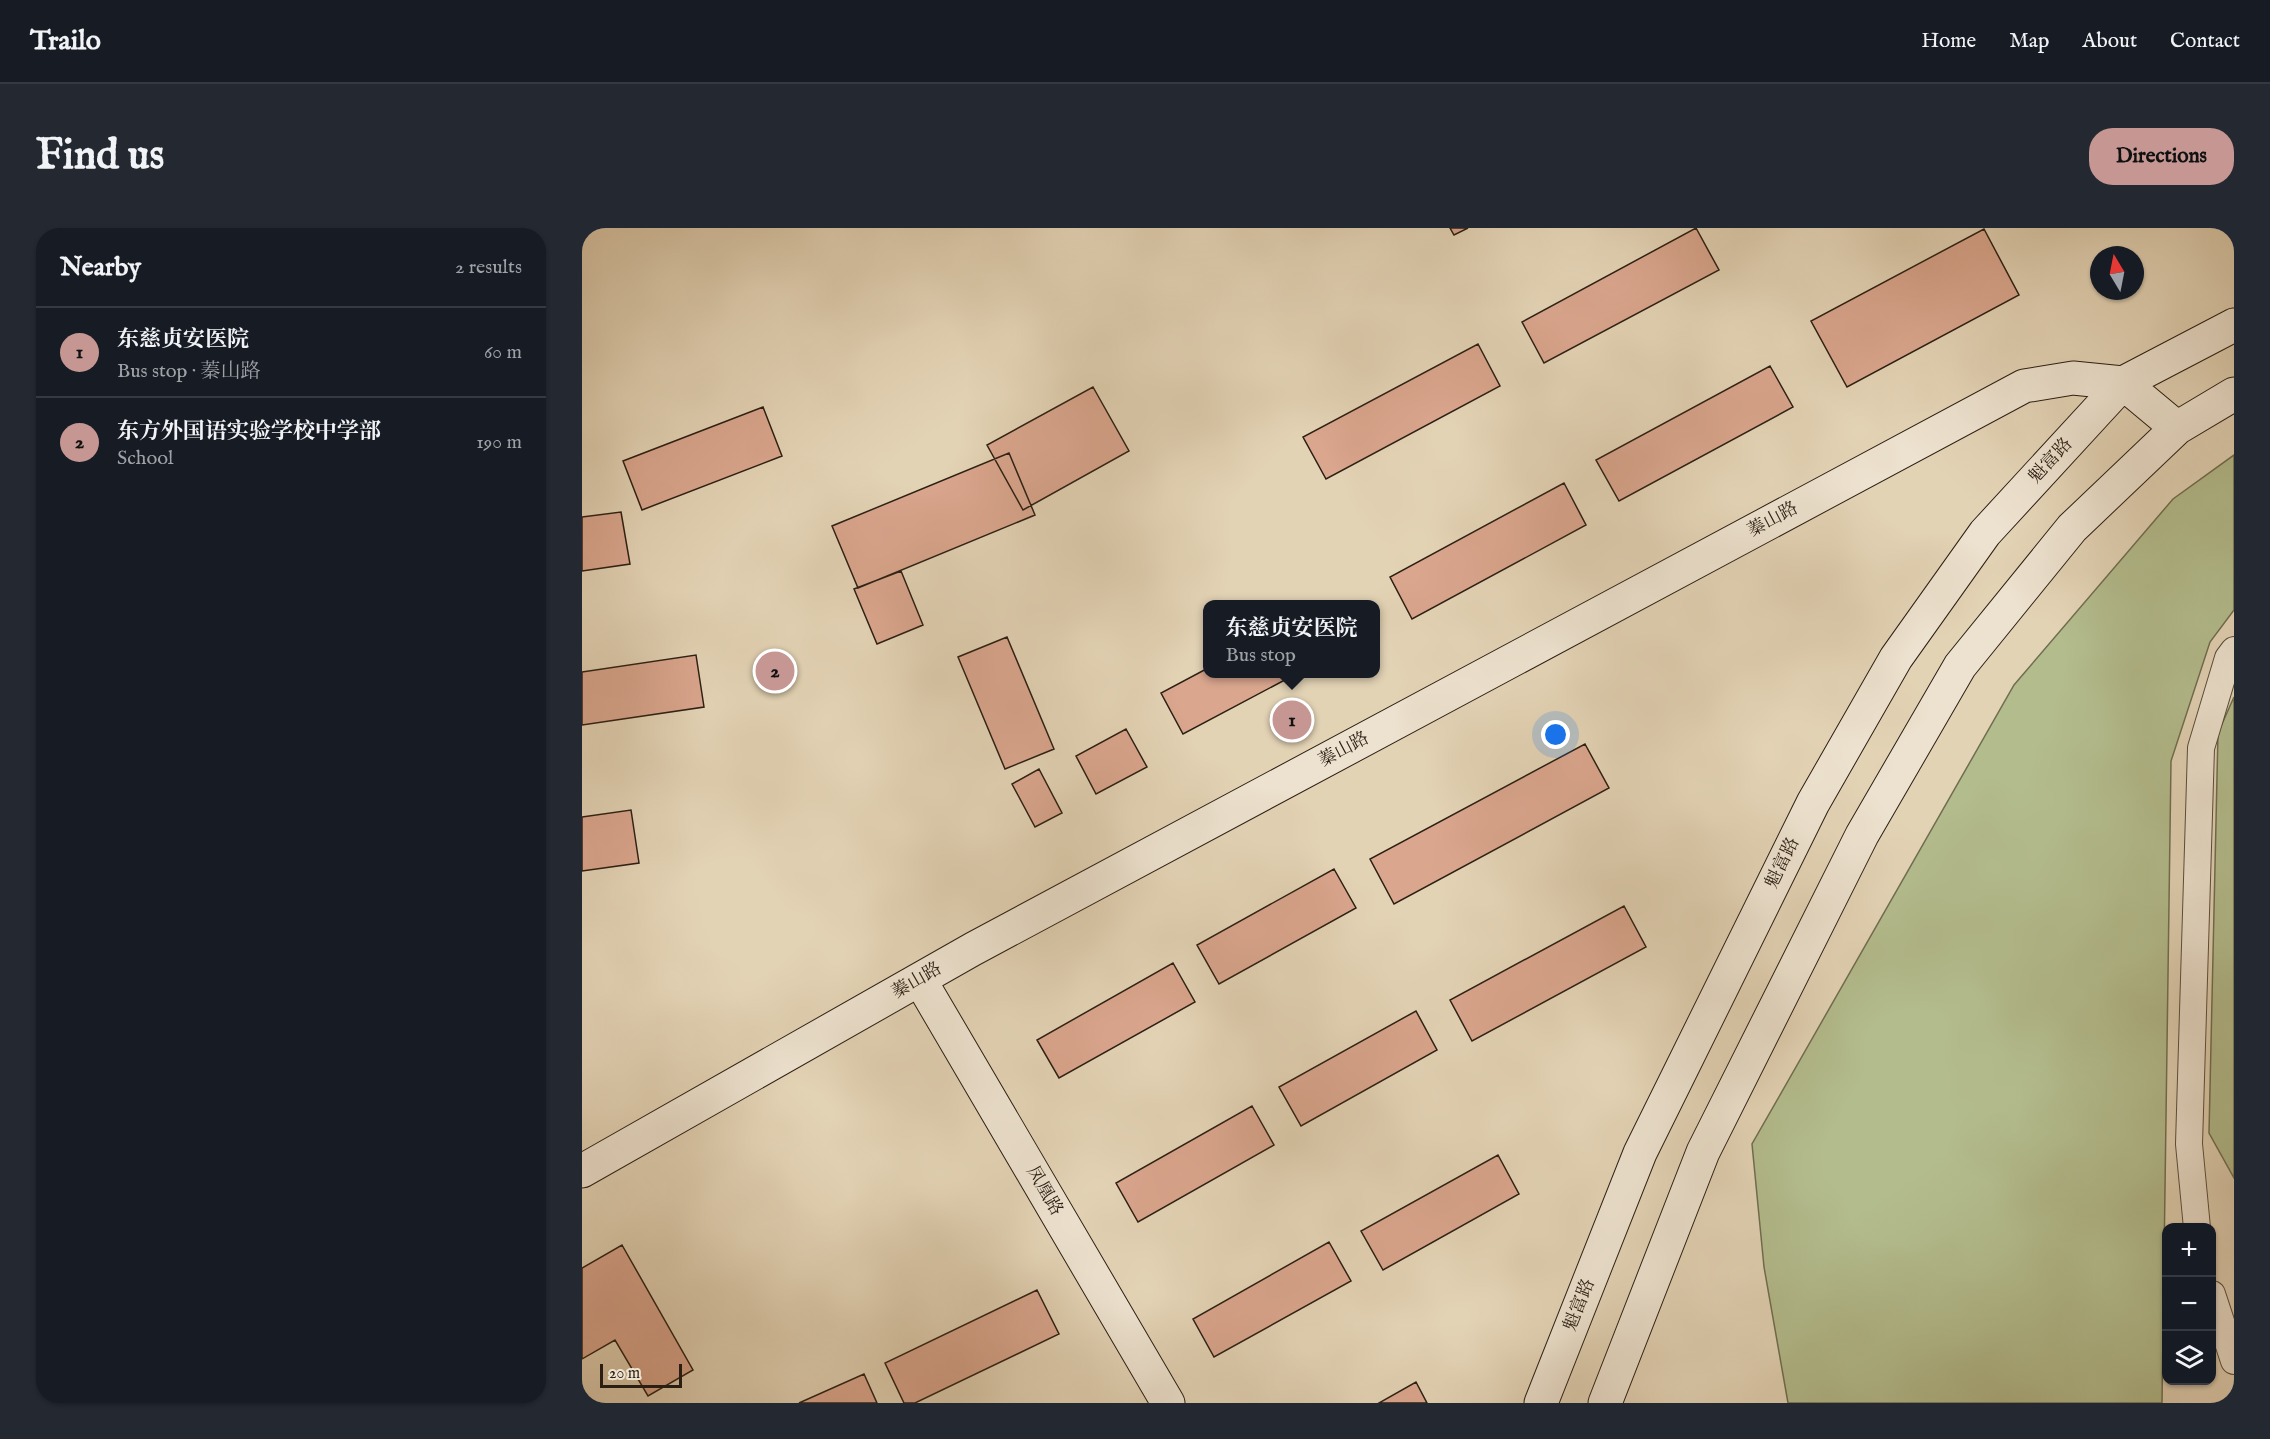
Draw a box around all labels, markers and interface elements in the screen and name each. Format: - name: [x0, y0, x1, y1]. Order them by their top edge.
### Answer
- text: Trailo: [30, 24, 101, 59]
- text: Home: [1921, 28, 1976, 55]
- text: Map: [2009, 28, 2049, 55]
- text: About: [2082, 28, 2137, 55]
- text: Contact: [2170, 28, 2240, 55]
- button: Directions: [2089, 128, 2234, 185]
- text: Find us: [36, 130, 164, 183]
- north arrow: [2090, 246, 2144, 300]
- text: Nearby: [60, 251, 141, 284]
- text: 2 results: [455, 255, 522, 280]
- text: 东慈贞安医院: [117, 326, 249, 354]
- text: 1: [76, 340, 83, 365]
- text: 60 m: [484, 340, 522, 365]
- text: Bus stop · 蓁山路: [117, 359, 261, 384]
- text: 东方外国语实验学校中学部: [117, 418, 381, 446]
- text: 2: [75, 430, 84, 455]
- text: 190 m: [476, 430, 522, 455]
- street label: 魁富路: [2024, 433, 2078, 489]
- text: School: [117, 446, 173, 471]
- street label: 蓁山路: [1744, 497, 1802, 543]
- popup: [1203, 600, 1380, 678]
- text: 东慈贞安医院: [1225, 615, 1358, 643]
- text: Bus stop: [1225, 643, 1296, 668]
- pin: 2: [756, 648, 794, 694]
- pin: 1: [1272, 698, 1312, 742]
- your location: [1541, 720, 1570, 749]
- street label: 蓁山路: [1315, 727, 1373, 773]
- street label: 魁富路: [1761, 834, 1805, 892]
- street label: 蓁山路: [888, 958, 946, 1004]
- street label: 凤凰路: [1021, 1162, 1067, 1220]
- map controls: [2162, 1223, 2216, 1385]
- button: +: [2162, 1223, 2216, 1277]
- street label: 魁富路: [1559, 1276, 1601, 1334]
- button: −: [2162, 1277, 2216, 1331]
- button: layers: [2162, 1331, 2216, 1385]
- scale bar: [600, 1361, 682, 1388]
- text: 20 m: [609, 1364, 640, 1384]

